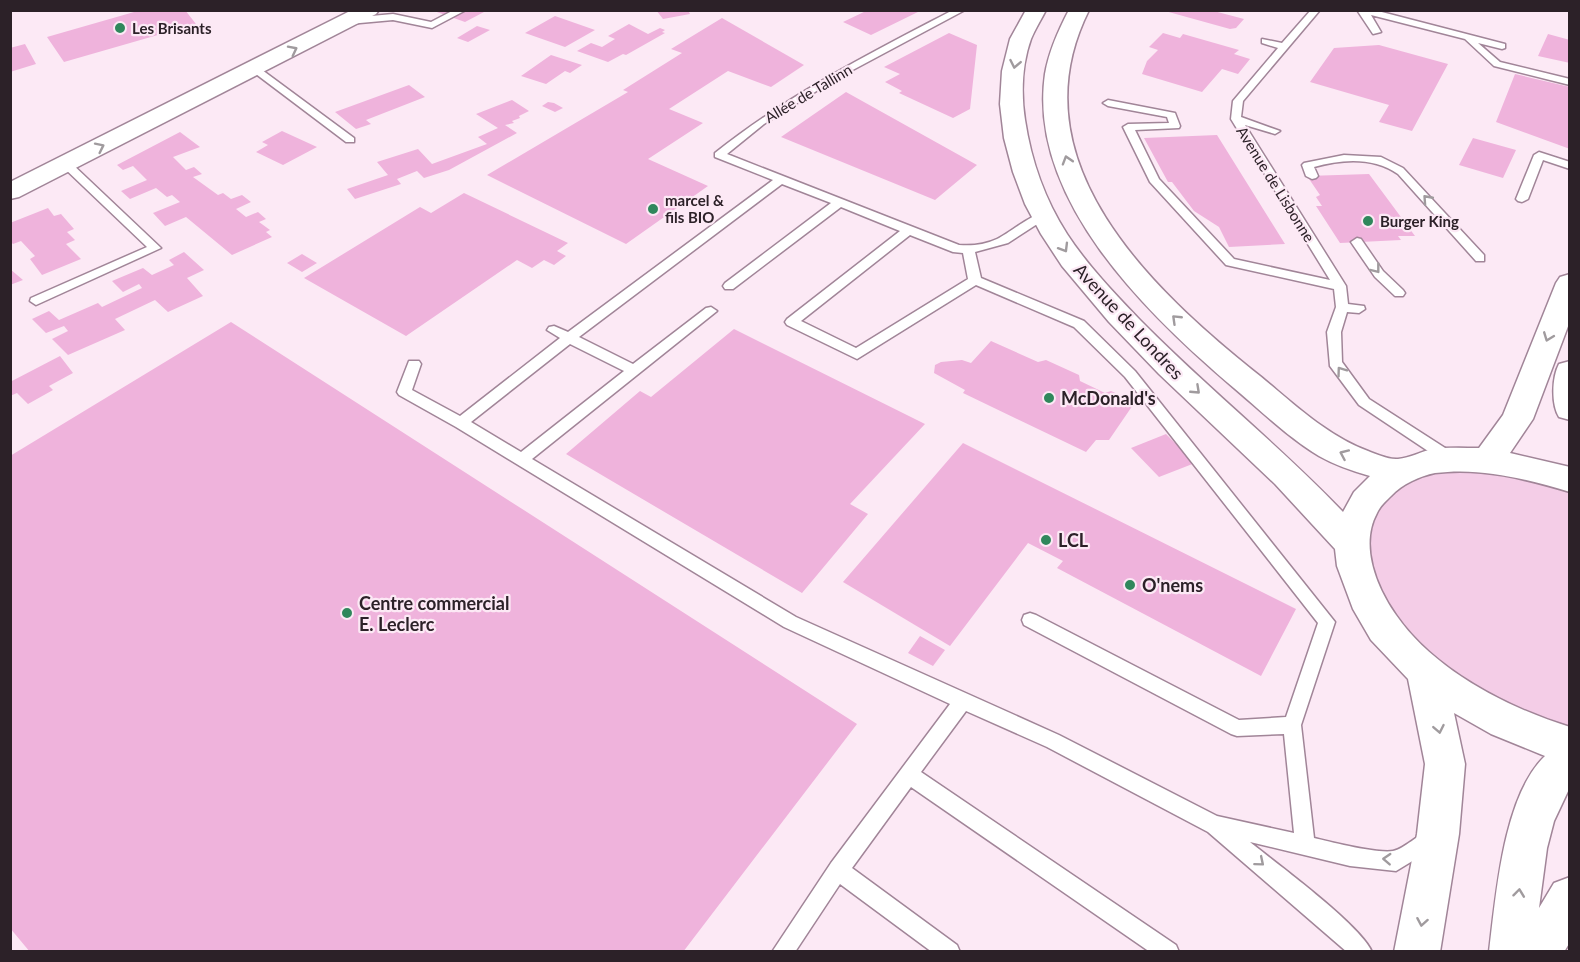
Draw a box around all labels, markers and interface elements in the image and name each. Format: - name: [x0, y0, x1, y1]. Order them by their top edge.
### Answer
- place label: Les Brisants: [132, 19, 212, 37]
- marker: Les Brisants: [113, 21, 127, 35]
- one-way arrow: [287, 45, 298, 57]
- one-way arrow: [1009, 59, 1022, 69]
- street label: Allée de Tallinn: [761, 60, 855, 126]
- street label: Avenue de Lisbonne: [1233, 123, 1319, 245]
- one-way arrow: [94, 143, 105, 154]
- one-way arrow: [1062, 155, 1074, 166]
- place label: marcel & fils BIO: [665, 191, 724, 226]
- one-way arrow: [1423, 196, 1434, 207]
- marker: marcel & fils BIO: [646, 202, 660, 216]
- place label: Burger King: [1380, 212, 1459, 230]
- marker: Burger King: [1361, 214, 1375, 228]
- one-way arrow: [1056, 242, 1068, 252]
- street label: Avenue de Londres: [1070, 258, 1189, 384]
- one-way arrow: [1369, 262, 1380, 273]
- one-way arrow: [1172, 315, 1182, 326]
- one-way arrow: [1543, 332, 1556, 342]
- one-way arrow: [1338, 367, 1349, 378]
- one-way arrow: [1189, 383, 1200, 394]
- place label: McDonald's: [1061, 387, 1156, 409]
- marker: McDonald's: [1042, 391, 1056, 405]
- one-way arrow: [1339, 449, 1350, 461]
- place label: LCL: [1058, 529, 1089, 551]
- marker: LCL: [1039, 533, 1053, 547]
- place label: O'nems: [1142, 574, 1203, 596]
- marker: O'nems: [1123, 578, 1137, 592]
- place label: Centre commercial E. Leclerc: [359, 592, 509, 635]
- marker: Centre commercial E. Leclerc: [340, 606, 354, 620]
- one-way arrow: [1432, 724, 1445, 734]
- one-way arrow: [1382, 853, 1391, 866]
- one-way arrow: [1253, 855, 1264, 866]
- one-way arrow: [1513, 889, 1525, 898]
- one-way arrow: [1416, 916, 1429, 926]

